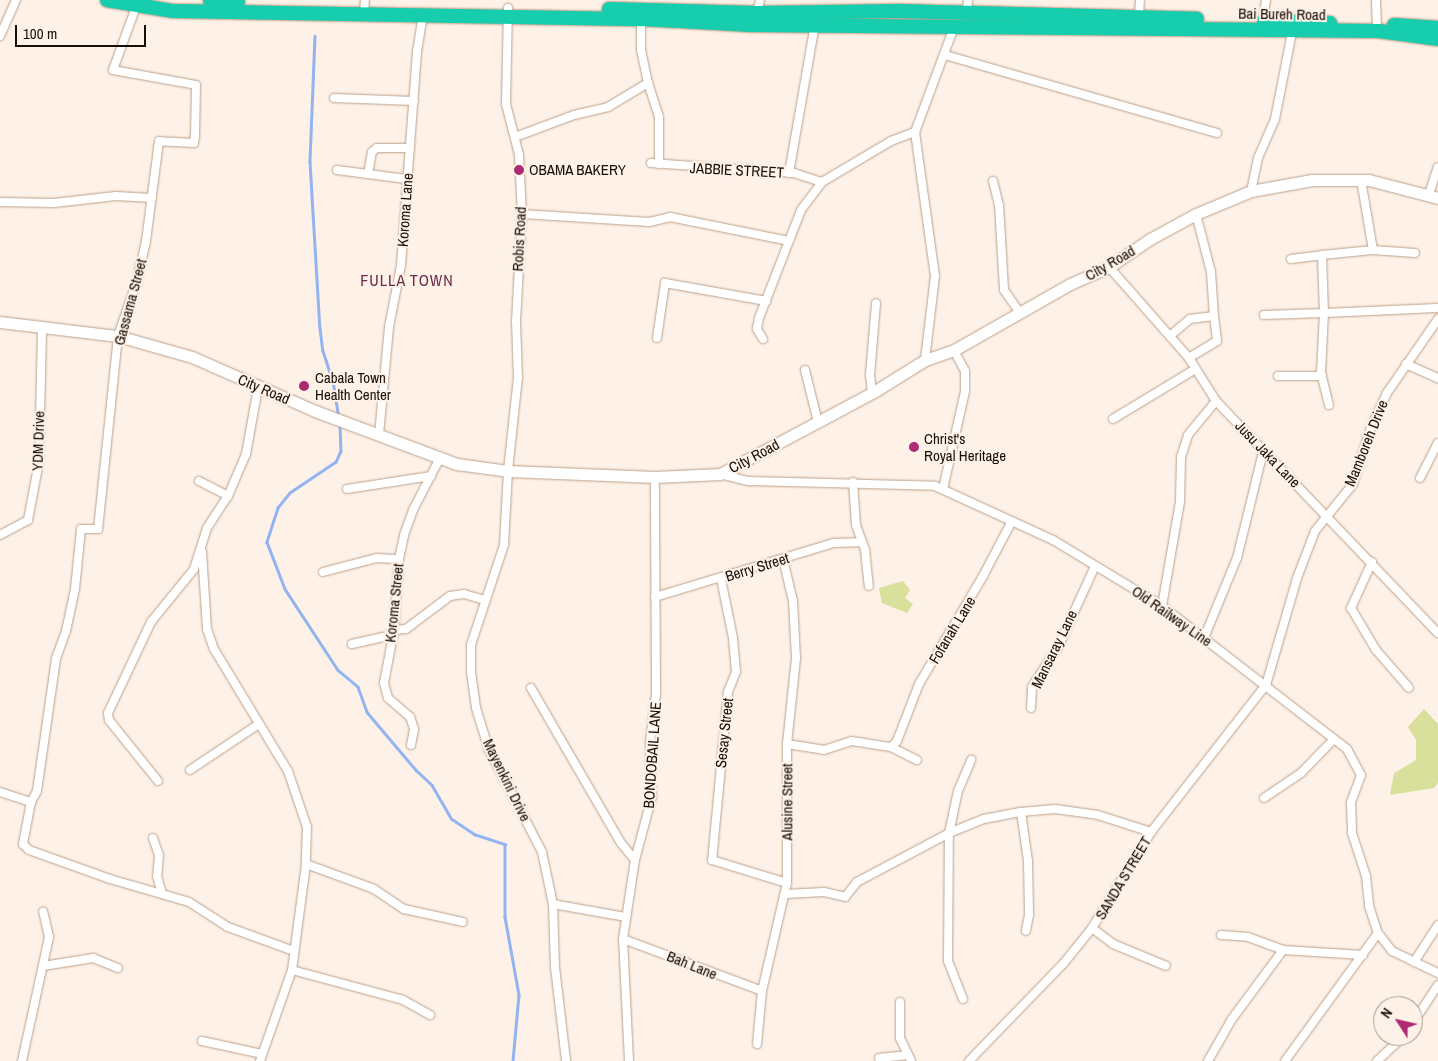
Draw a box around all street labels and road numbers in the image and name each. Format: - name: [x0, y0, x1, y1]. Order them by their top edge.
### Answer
- street label: Bai Bureh Road: [1238, 4, 1326, 24]
- street label: JABBIE STREET: [689, 159, 785, 181]
- street label: Koroma Lane: [393, 173, 417, 247]
- street label: Robis Road: [508, 206, 530, 272]
- street label: City Road: [1082, 242, 1138, 284]
- street label: Gassama Street: [110, 257, 150, 347]
- street label: City Road: [235, 370, 293, 408]
- street label: Mamboreh Drive: [1341, 397, 1391, 489]
- street label: YDM Drive: [28, 411, 48, 471]
- street label: Jusu Jaka Lane: [1232, 417, 1304, 491]
- street label: City Road: [726, 435, 782, 477]
- street label: Berry Street: [723, 549, 791, 585]
- street label: Koroma Street: [381, 563, 407, 643]
- street label: Old Railway Line: [1128, 582, 1216, 650]
- street label: Fofanah Lane: [925, 593, 979, 667]
- street label: Mansaray Lane: [1027, 607, 1081, 691]
- street label: Sesay Street: [711, 697, 737, 769]
- street label: BONDOBAIL LANE: [639, 701, 665, 809]
- street label: Mayenkini Drive: [479, 736, 535, 824]
- street label: Alusine Street: [778, 763, 796, 841]
- street label: SANDA STREET: [1091, 833, 1155, 923]
- street label: Bah Lane: [664, 947, 720, 983]

